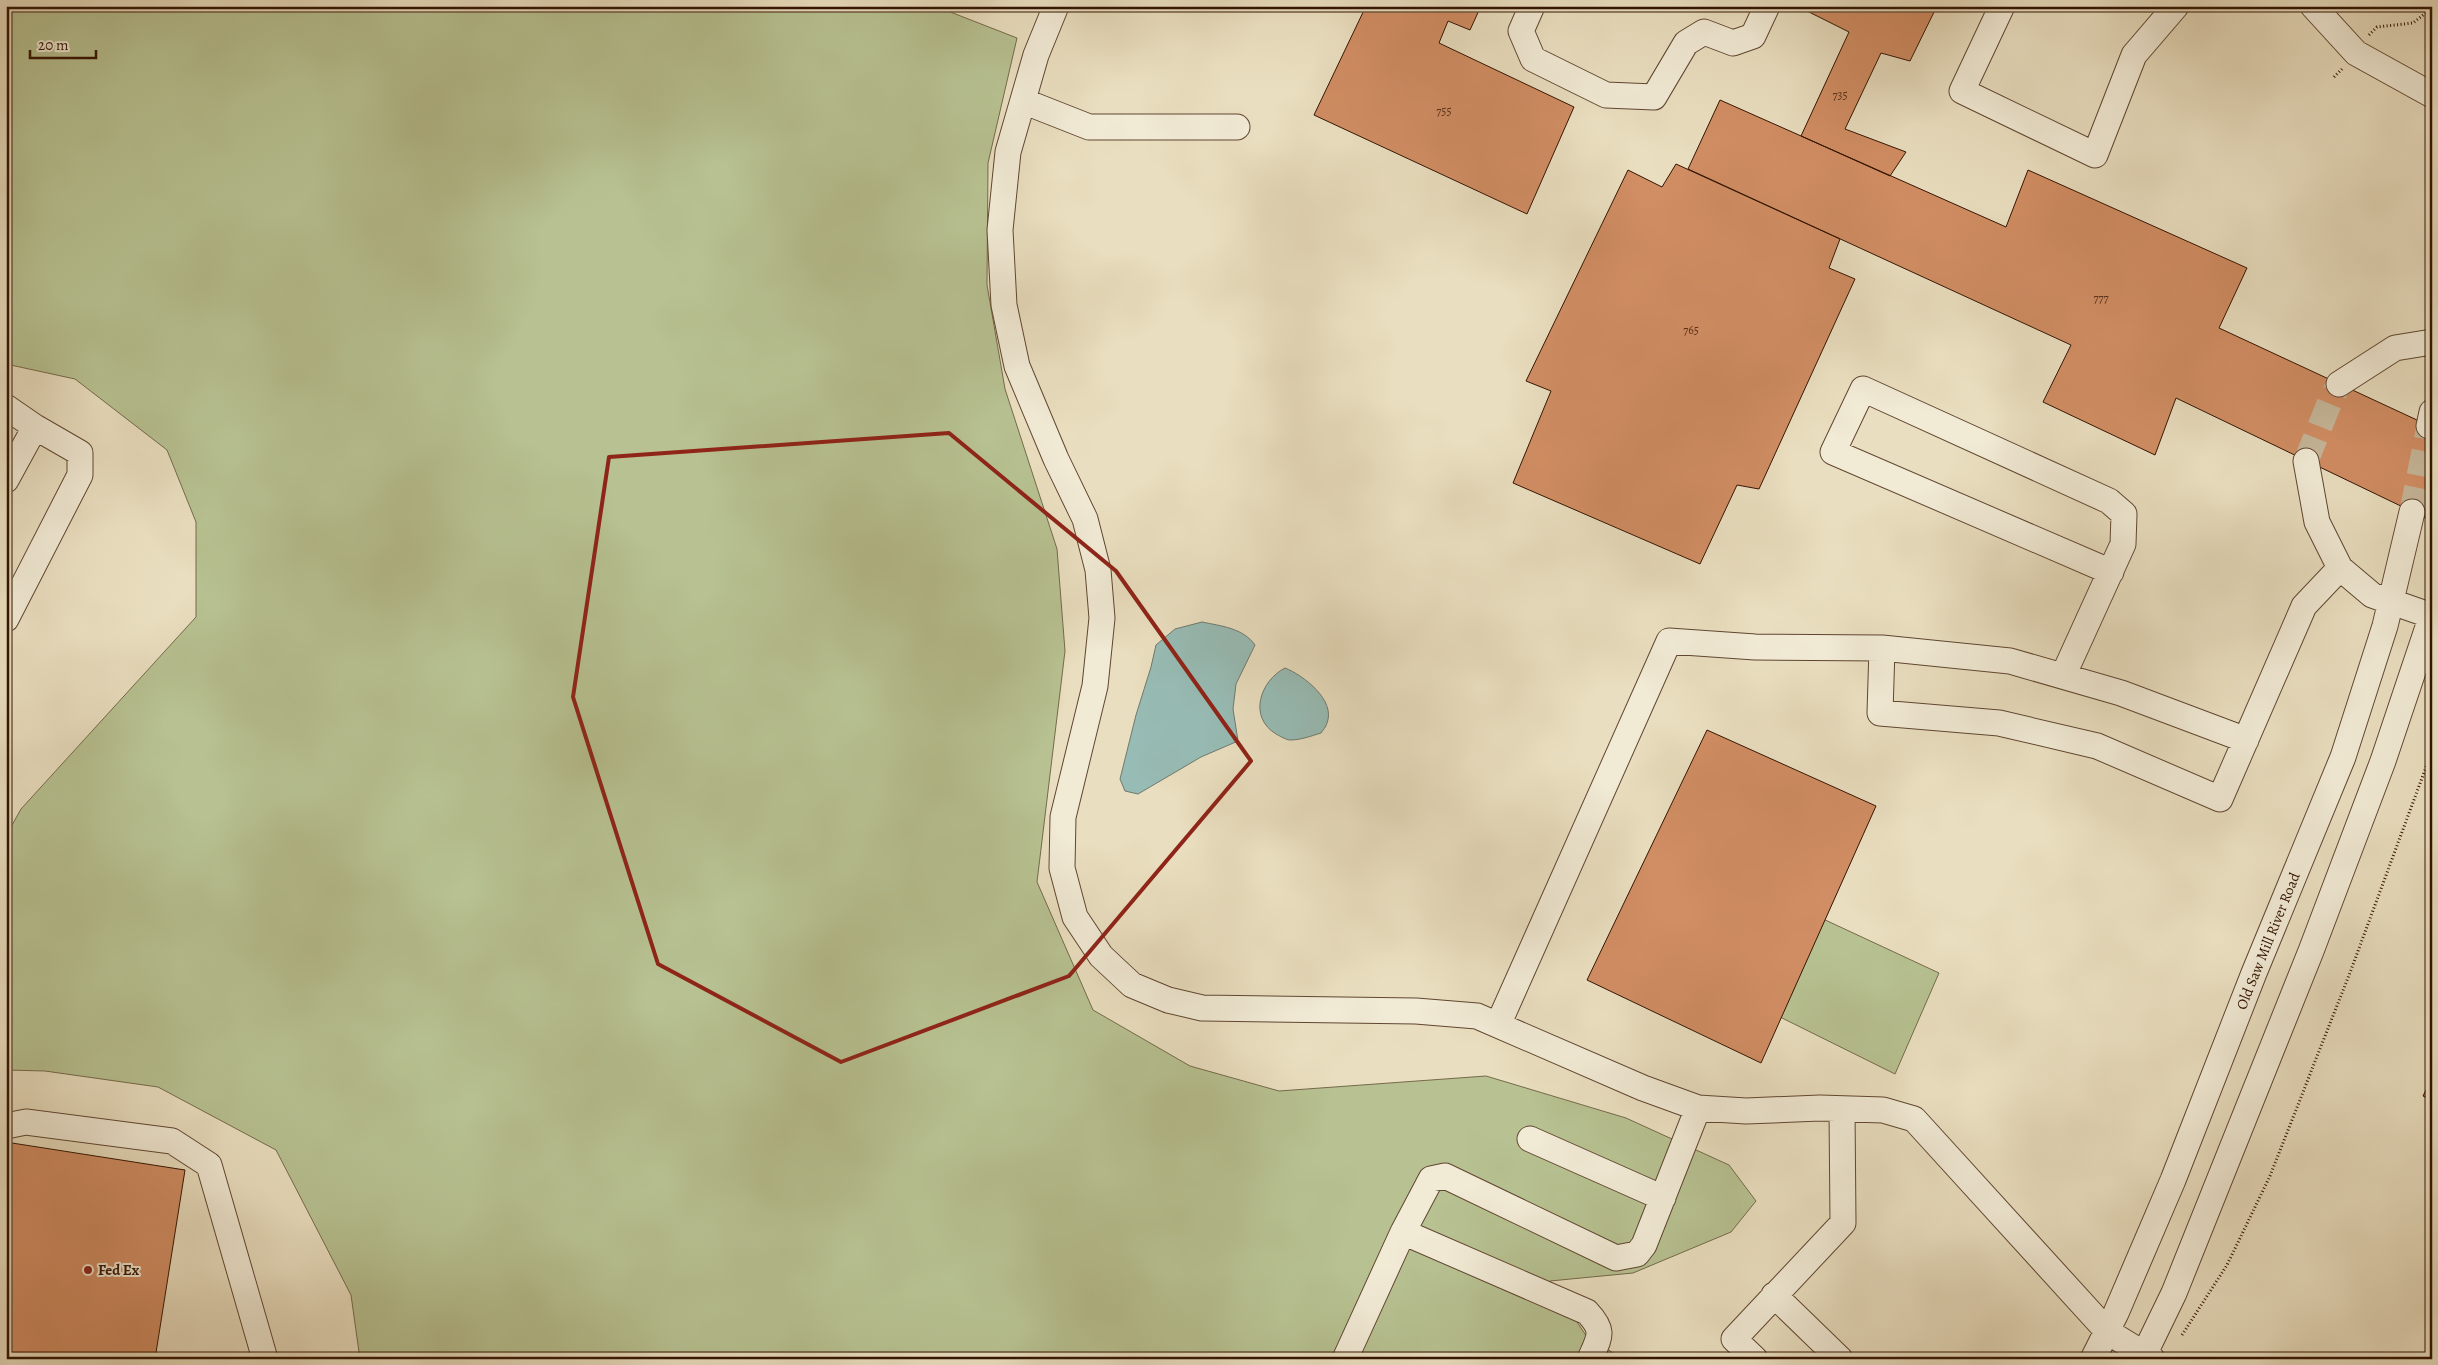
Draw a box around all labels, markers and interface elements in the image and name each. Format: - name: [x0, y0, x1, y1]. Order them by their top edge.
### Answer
- scale bar: [30, 28, 96, 60]
- text: 20 m: [38, 35, 69, 55]
- house number: 735: [1832, 87, 1848, 103]
- house number: 755: [1436, 103, 1452, 119]
- house number: 777: [2093, 290, 2110, 306]
- house number: 765: [1683, 322, 1699, 338]
- street label: Old Saw Mill River Road: [2231, 869, 2305, 1013]
- place label: Fed Ex: [98, 1260, 140, 1280]
- marker: Fed Ex: [82, 1264, 94, 1276]

